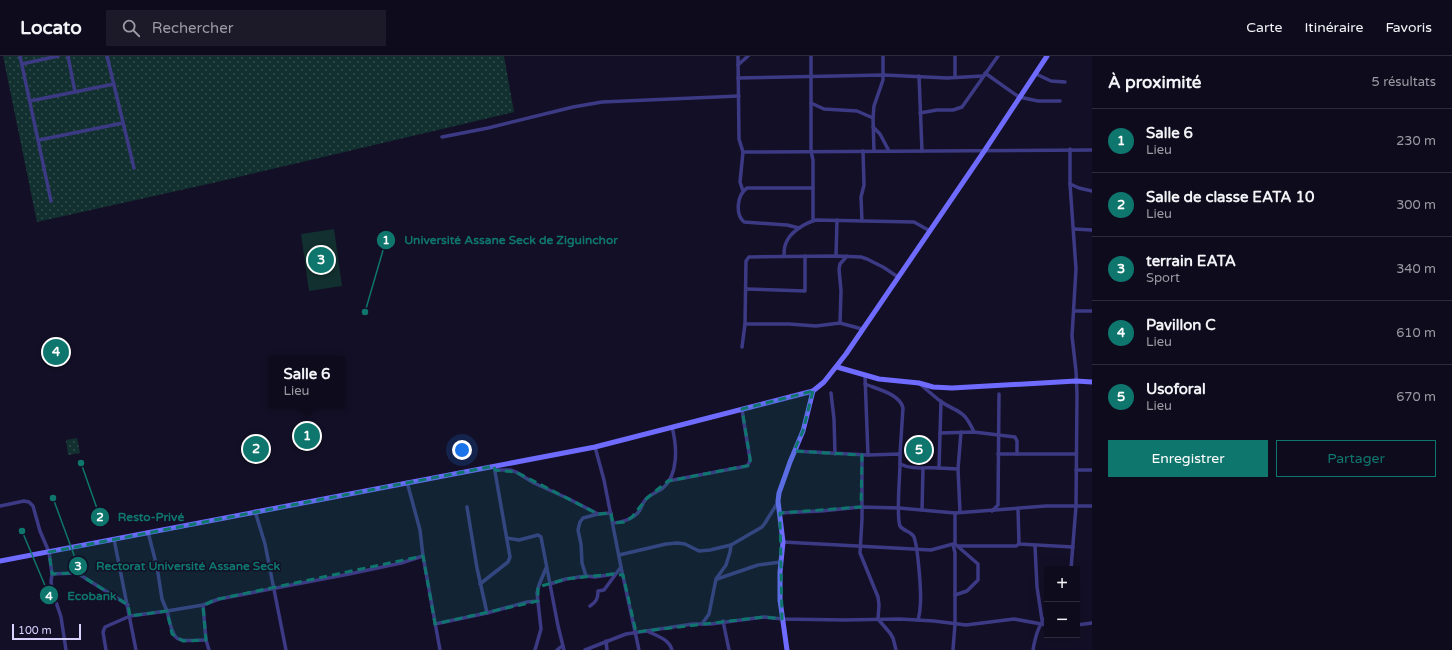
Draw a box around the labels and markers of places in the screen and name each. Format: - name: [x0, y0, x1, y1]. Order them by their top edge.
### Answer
- callout: Université Assane Seck de Ziguinchor: [376, 228, 625, 252]
- pin: 3: [308, 245, 334, 275]
- pin: 4: [43, 337, 69, 367]
- pin: 1: [294, 421, 320, 451]
- pin: 2: [243, 434, 269, 464]
- pin: 5: [906, 435, 932, 465]
- callout: Resto-Privé: [90, 505, 192, 529]
- callout: Rectorat Université Assane Seck: [68, 554, 288, 578]
- callout: Ecobank: [39, 583, 124, 607]

